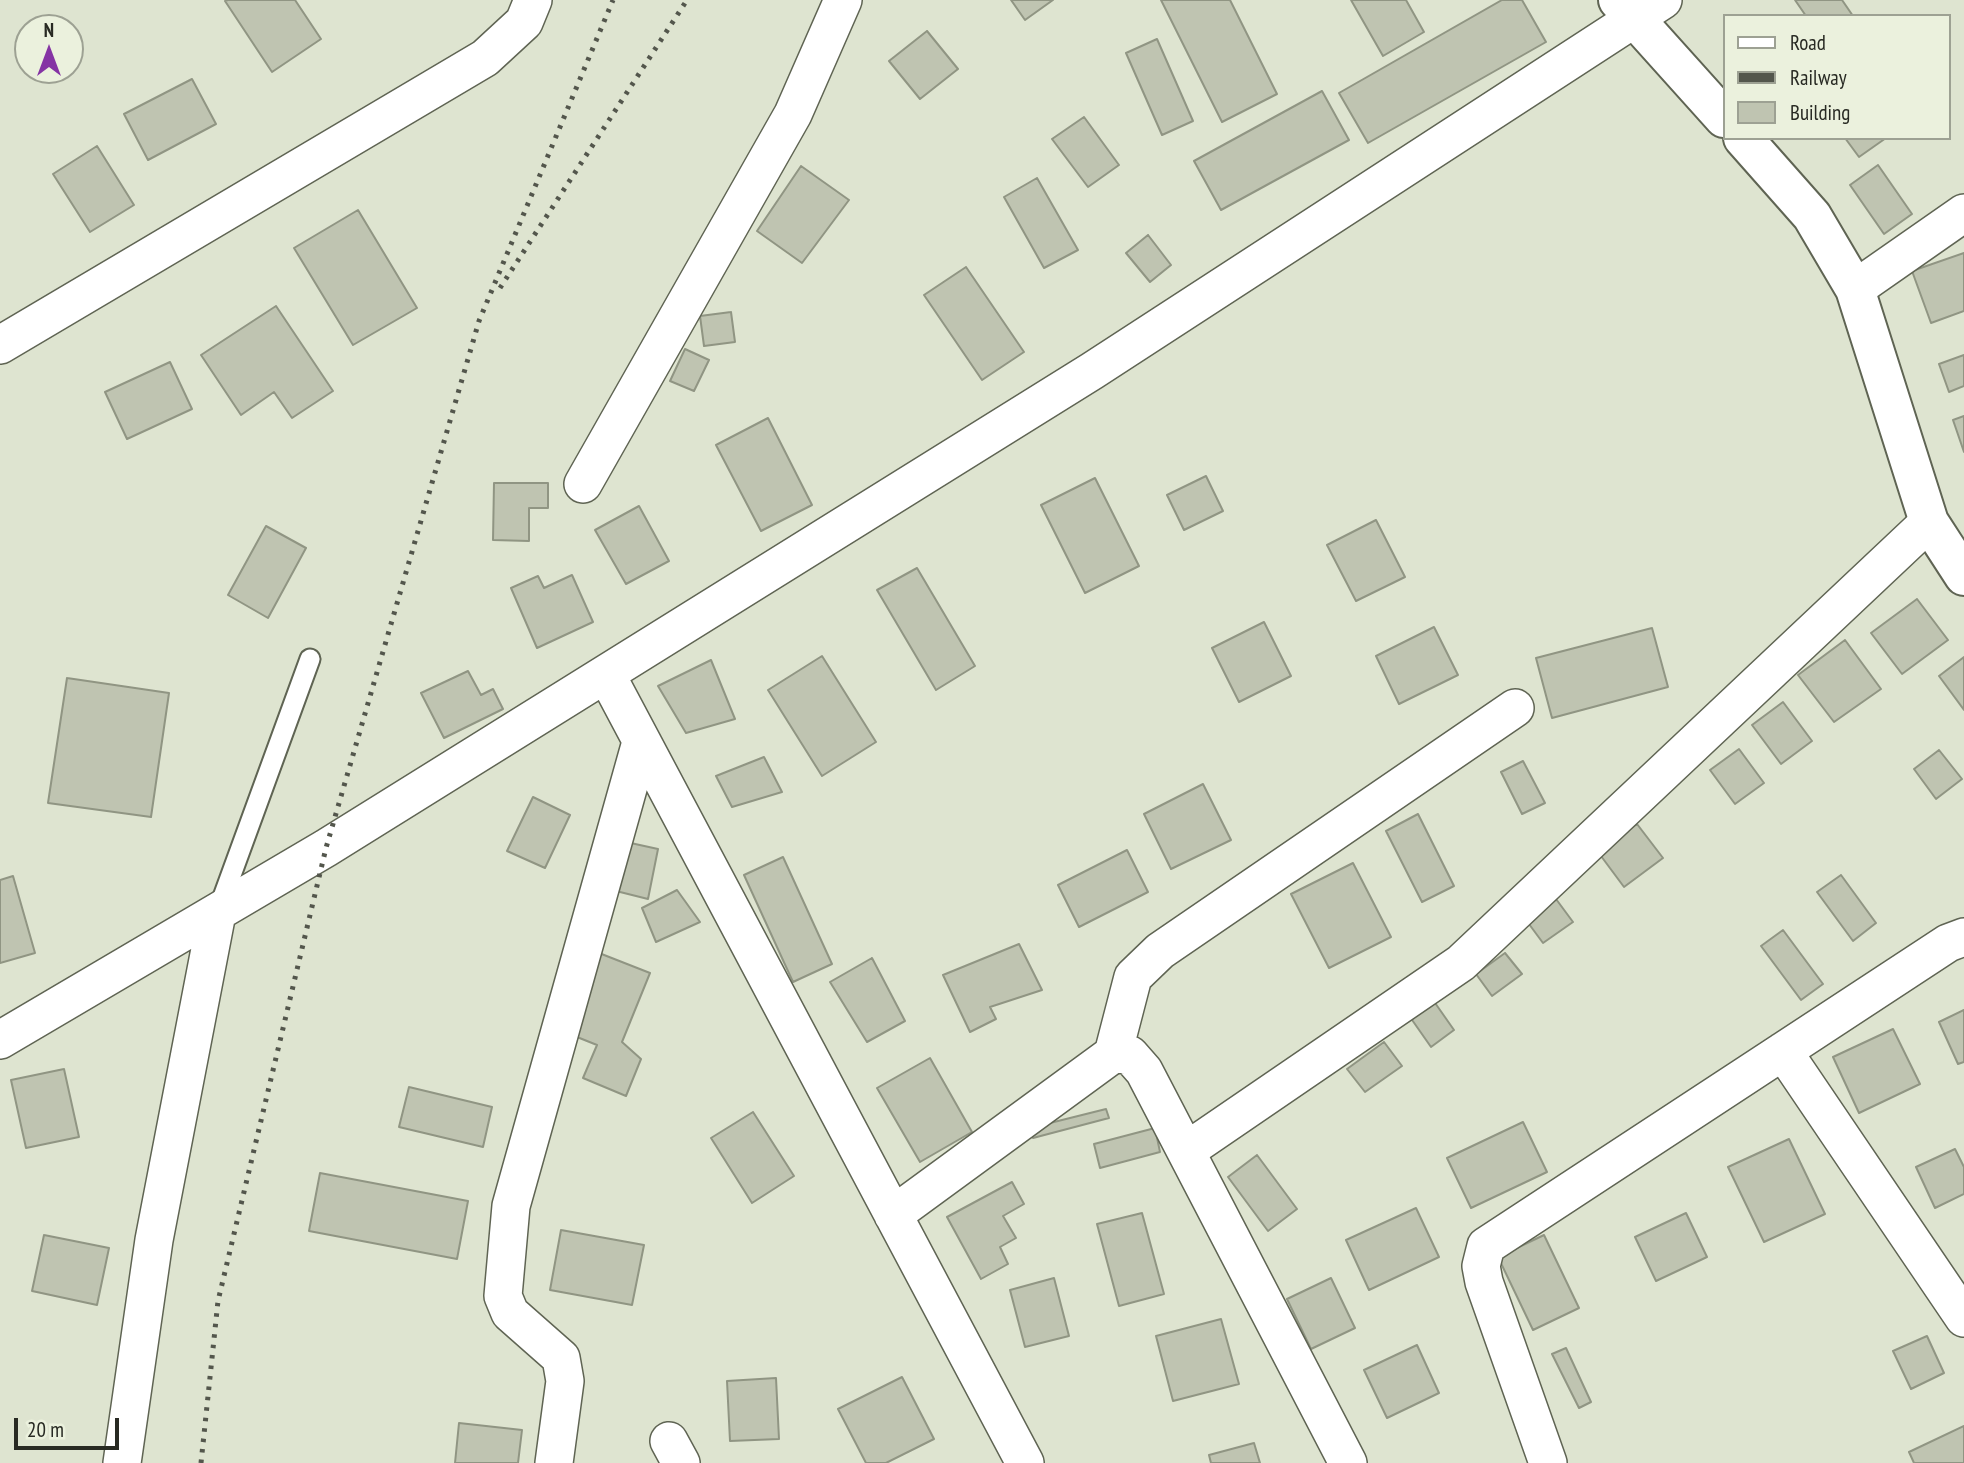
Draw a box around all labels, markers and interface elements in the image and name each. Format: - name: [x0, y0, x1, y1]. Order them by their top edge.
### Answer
- north arrow: [14, 14, 84, 84]
- legend: [1722, 14, 1950, 140]
- text: N: [44, 18, 54, 42]
- text: Road: [1790, 29, 1826, 56]
- text: Railway: [1790, 64, 1847, 91]
- text: Building: [1790, 99, 1850, 126]
- scale bar: [18, 1404, 122, 1448]
- text: 20 m: [27, 1416, 64, 1443]

